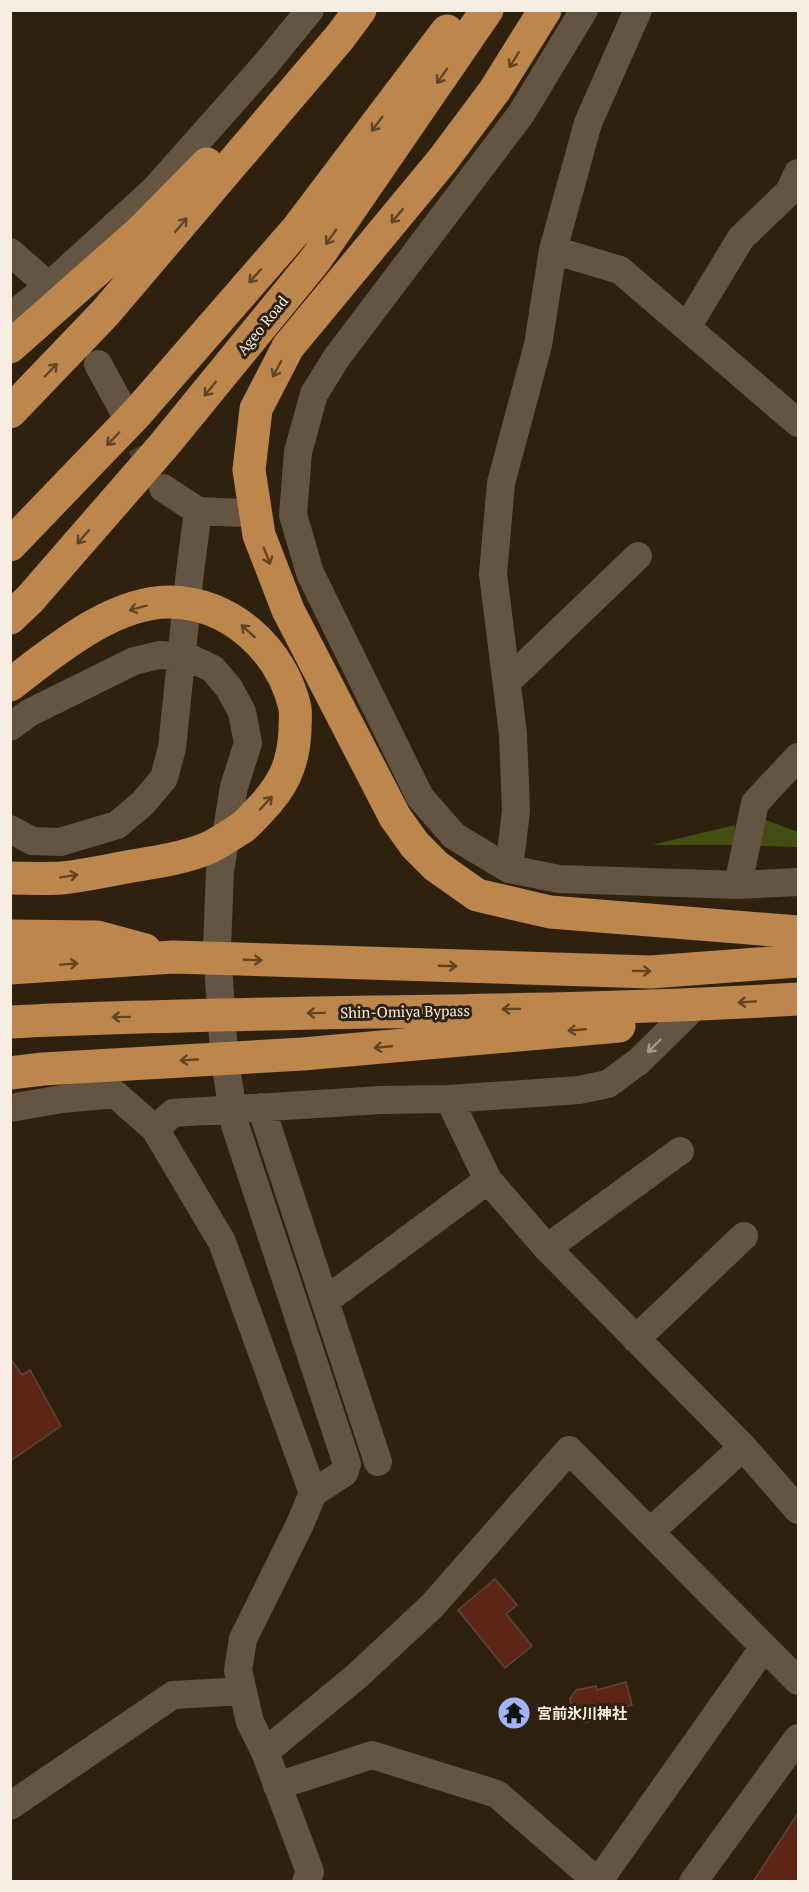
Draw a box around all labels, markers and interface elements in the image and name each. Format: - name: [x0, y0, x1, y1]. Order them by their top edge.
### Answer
- one-way arrow: [508, 51, 520, 68]
- one-way arrow: [436, 67, 448, 84]
- one-way arrow: [370, 116, 383, 132]
- one-way arrow: [390, 208, 404, 223]
- one-way arrow: [174, 218, 188, 233]
- one-way arrow: [325, 228, 337, 244]
- one-way arrow: [248, 268, 262, 283]
- street label: Ageo Road: [232, 291, 292, 359]
- one-way arrow: [271, 360, 283, 377]
- one-way arrow: [44, 363, 58, 378]
- one-way arrow: [203, 381, 216, 397]
- one-way arrow: [105, 431, 120, 446]
- one-way arrow: [76, 530, 90, 545]
- one-way arrow: [262, 546, 273, 565]
- one-way arrow: [129, 603, 148, 614]
- one-way arrow: [241, 624, 256, 638]
- one-way arrow: [259, 796, 273, 811]
- one-way arrow: [58, 871, 78, 882]
- one-way arrow: [242, 954, 262, 965]
- one-way arrow: [58, 958, 78, 969]
- one-way arrow: [437, 960, 457, 971]
- one-way arrow: [632, 966, 652, 977]
- one-way arrow: [738, 997, 758, 1008]
- street label: Shin-Omiya Bypass: [340, 1000, 470, 1022]
- one-way arrow: [502, 1003, 522, 1015]
- one-way arrow: [307, 1007, 327, 1019]
- one-way arrow: [112, 1011, 132, 1023]
- one-way arrow: [568, 1025, 588, 1036]
- one-way arrow: [646, 1039, 661, 1053]
- one-way arrow: [374, 1042, 394, 1053]
- one-way arrow: [179, 1055, 199, 1066]
- temple icon: 宮前氷川神社: [496, 1695, 532, 1731]
- place label: 宮前氷川神社: [537, 1703, 627, 1723]

